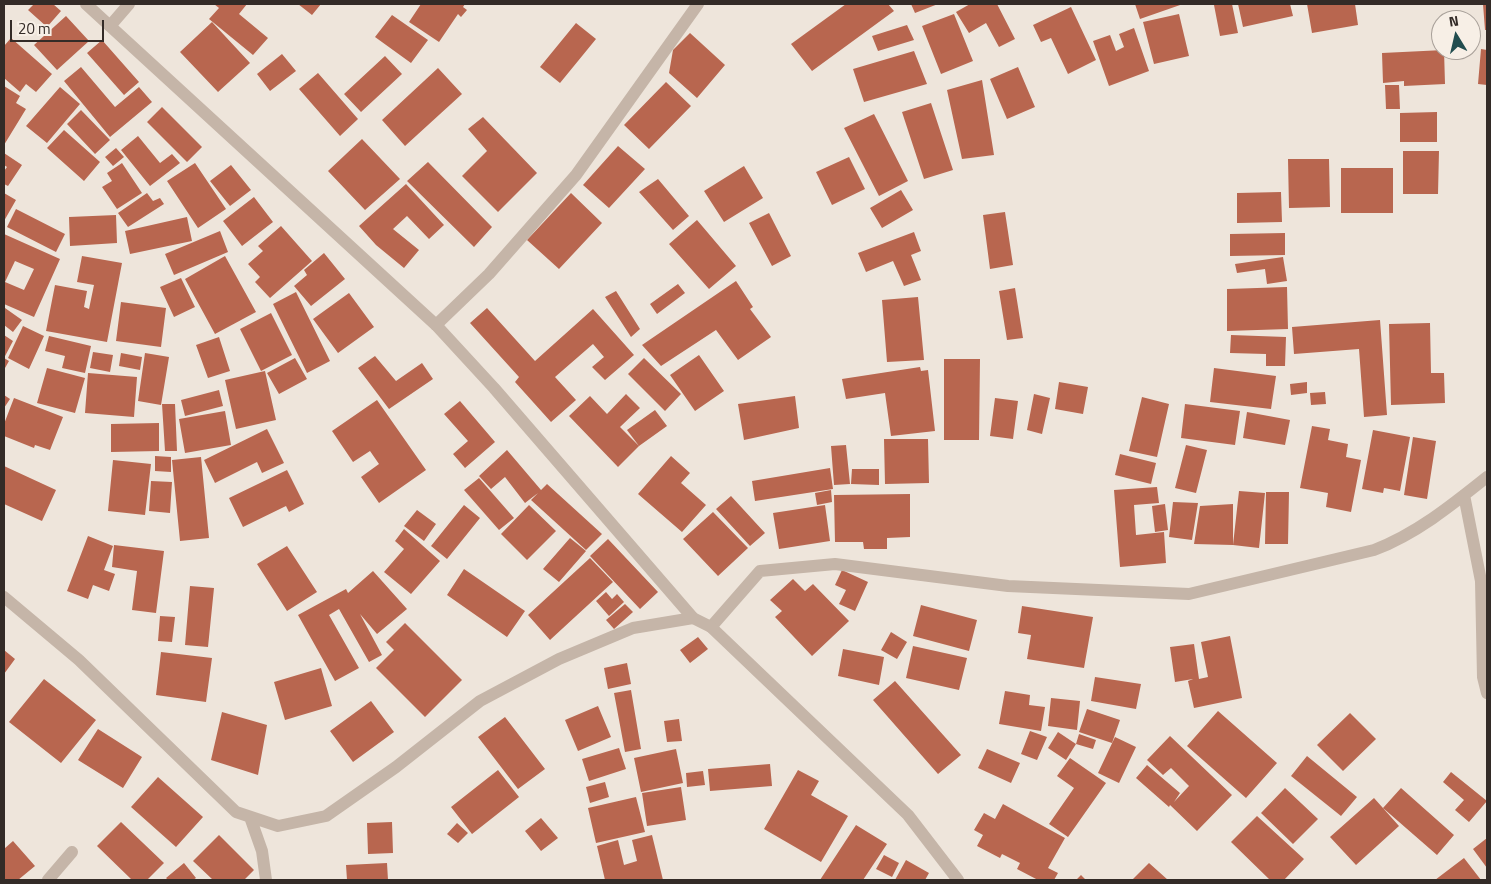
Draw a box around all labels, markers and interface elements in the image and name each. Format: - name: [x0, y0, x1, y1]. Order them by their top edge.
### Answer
- scale bar: [12, 10, 106, 42]
- north arrow: [1431, 10, 1481, 60]
- text: N: [1447, 10, 1460, 32]
- text: 20 m: [18, 17, 51, 40]

